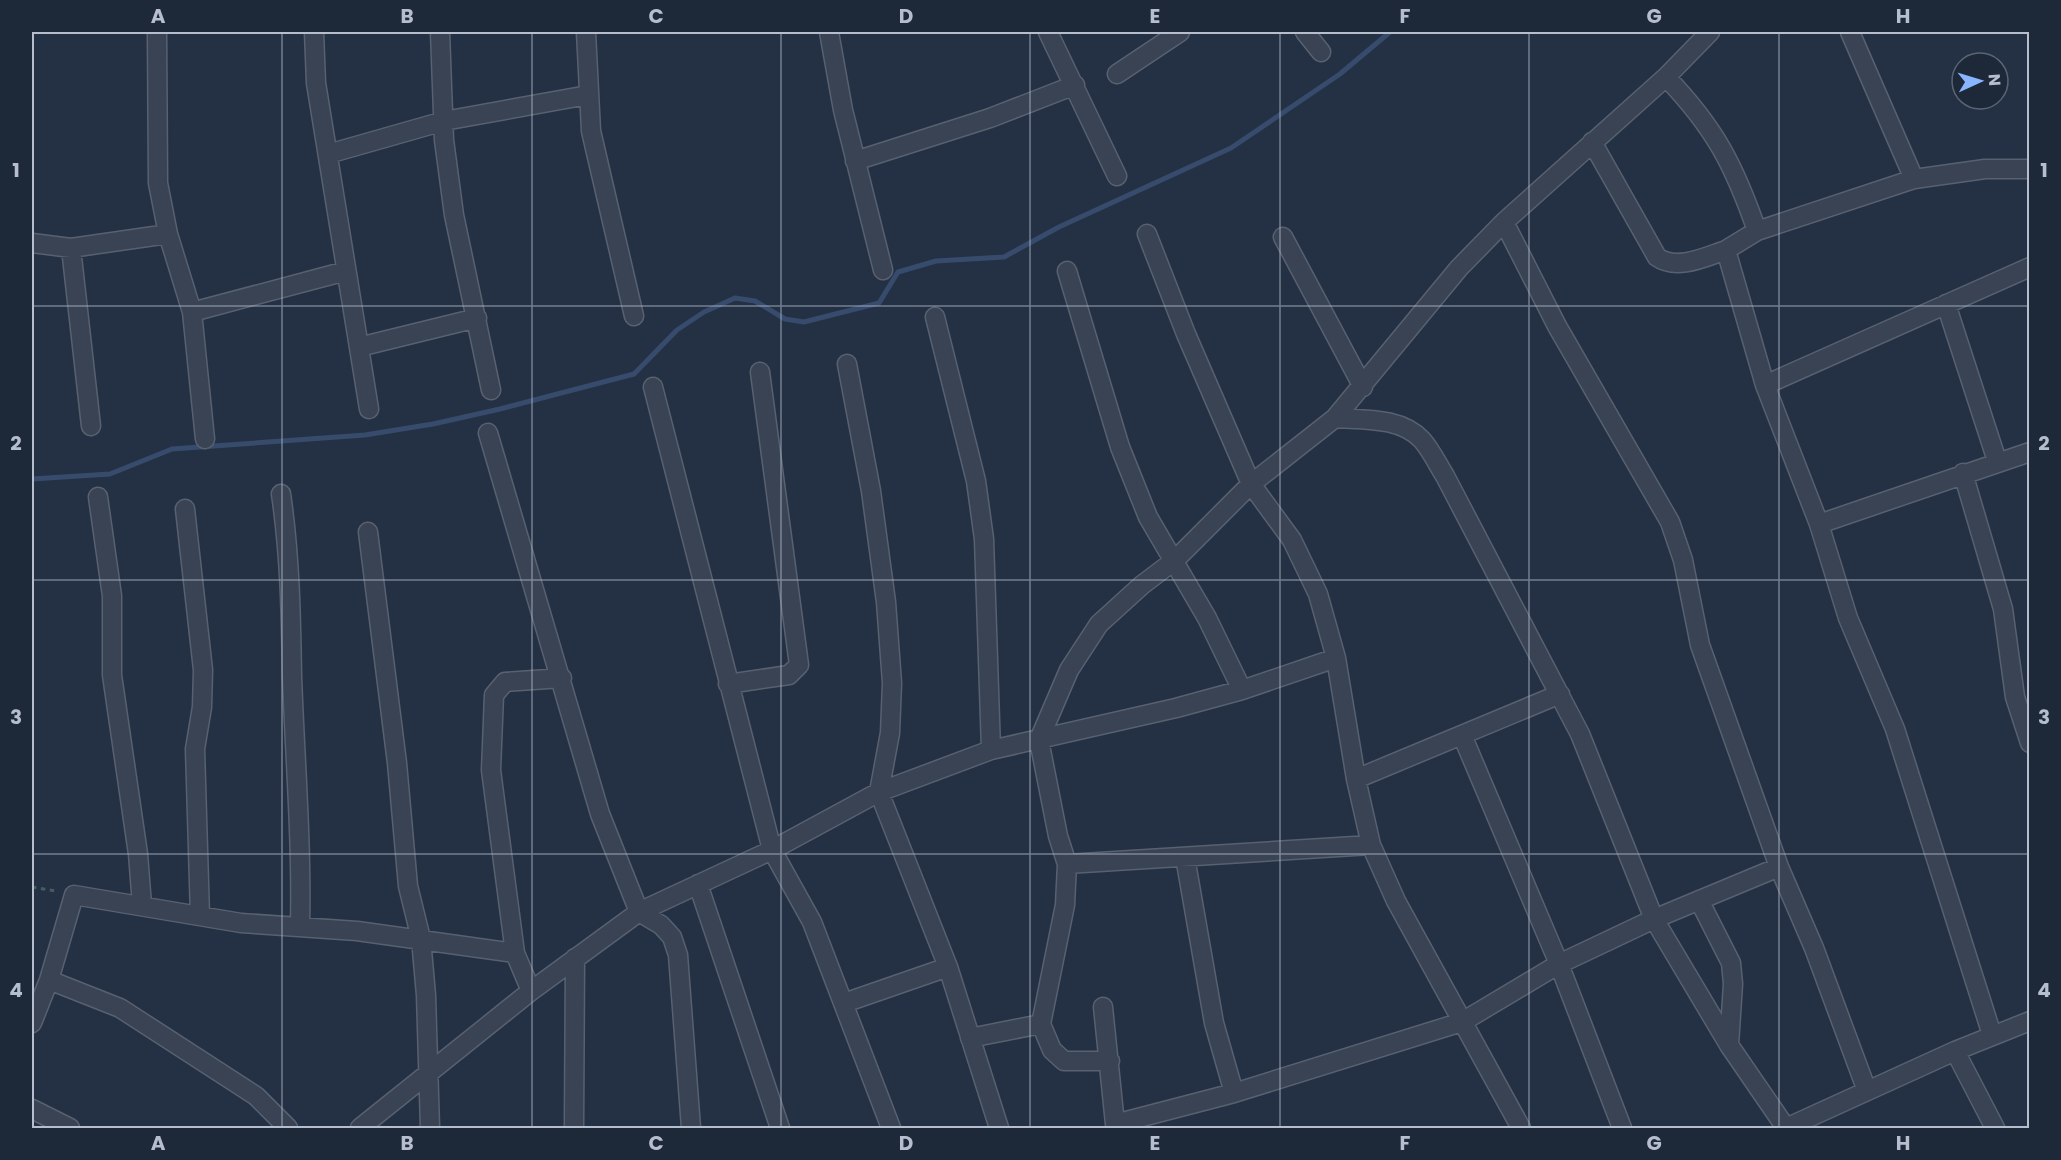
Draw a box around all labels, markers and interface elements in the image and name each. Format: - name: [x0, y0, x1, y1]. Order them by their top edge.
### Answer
- text: A: [151, 2, 166, 30]
- text: B: [400, 2, 414, 30]
- text: C: [648, 2, 664, 30]
- text: D: [899, 2, 913, 30]
- text: E: [1150, 2, 1160, 30]
- text: F: [1400, 2, 1411, 30]
- text: G: [1646, 2, 1662, 30]
- text: H: [1896, 2, 1910, 30]
- north arrow: [1950, 51, 2010, 111]
- text: N: [1983, 73, 2006, 87]
- text: 1: [12, 156, 20, 184]
- text: 1: [2040, 156, 2048, 184]
- text: 2: [10, 429, 22, 457]
- text: 2: [2038, 429, 2050, 457]
- text: 3: [10, 703, 22, 731]
- text: 3: [2038, 703, 2050, 731]
- text: 4: [9, 976, 23, 1004]
- text: 4: [2037, 976, 2051, 1004]
- text: A: [151, 1129, 166, 1157]
- text: B: [400, 1129, 414, 1157]
- text: C: [648, 1129, 664, 1157]
- text: D: [899, 1129, 913, 1157]
- text: E: [1150, 1129, 1160, 1157]
- text: F: [1400, 1129, 1411, 1157]
- text: G: [1646, 1129, 1662, 1157]
- text: H: [1896, 1129, 1910, 1157]

